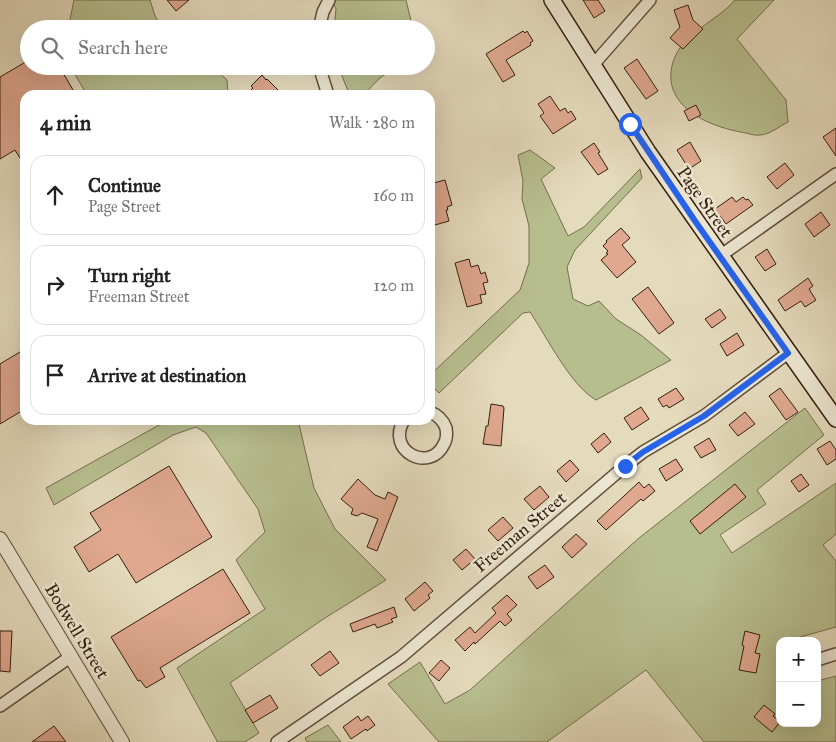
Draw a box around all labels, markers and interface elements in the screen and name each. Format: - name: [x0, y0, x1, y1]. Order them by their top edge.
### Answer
- search box: [20, 20, 435, 75]
- icon: search: [38, 34, 66, 62]
- text: Search here: [78, 36, 168, 59]
- text: 4 min: [40, 110, 91, 136]
- text: Walk · 280 m: [329, 113, 415, 132]
- route start: [619, 113, 642, 136]
- street label: Page Street: [672, 162, 738, 243]
- text: Continue: [88, 174, 161, 197]
- icon: ahead: [41, 181, 69, 209]
- text: 160 m: [373, 186, 414, 205]
- text: Page Street: [88, 197, 161, 216]
- text: Turn right: [88, 264, 171, 287]
- icon: right: [41, 271, 69, 299]
- text: 120 m: [374, 276, 414, 295]
- text: Freeman Street: [88, 287, 189, 306]
- icon: arrive: [41, 361, 69, 389]
- text: Arrive at destination: [88, 364, 246, 387]
- route end: [614, 455, 637, 478]
- street label: Freeman Street: [469, 487, 571, 577]
- street label: Bodwell Street: [40, 579, 114, 683]
- map controls: [776, 637, 821, 727]
- button: +: [776, 637, 821, 682]
- button: −: [776, 682, 821, 727]

